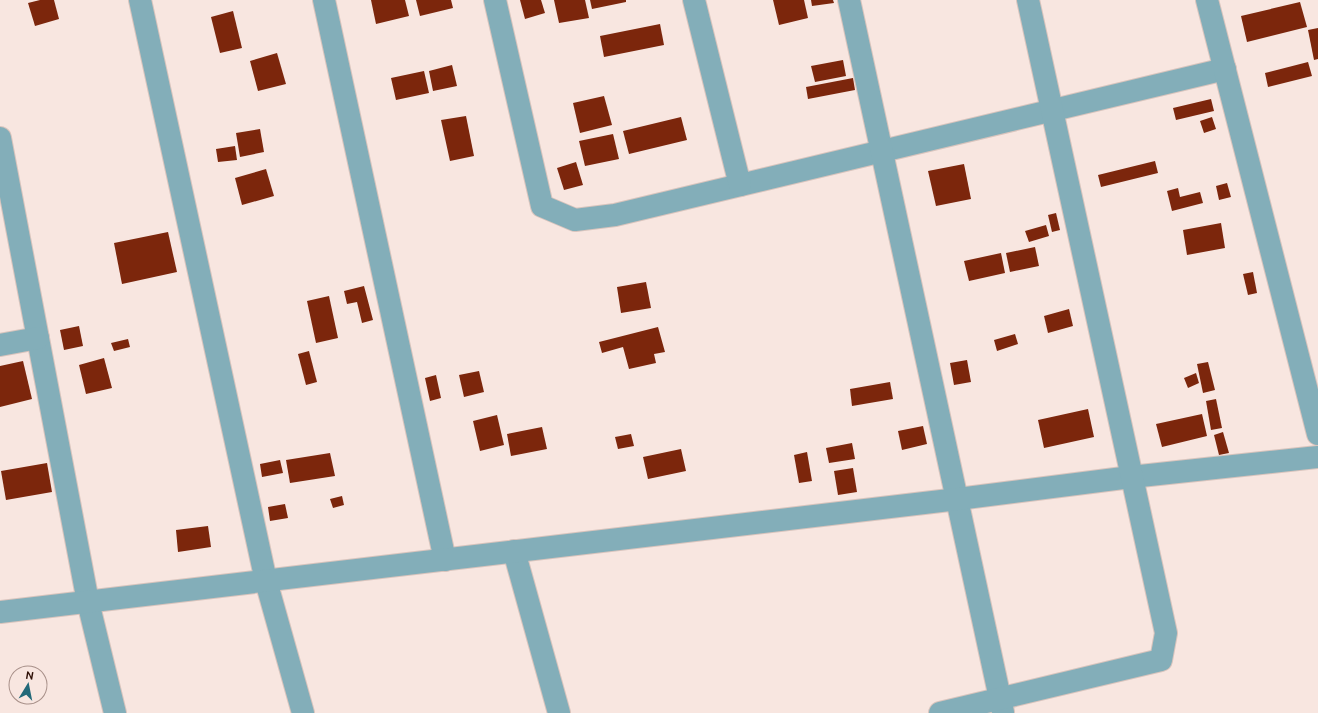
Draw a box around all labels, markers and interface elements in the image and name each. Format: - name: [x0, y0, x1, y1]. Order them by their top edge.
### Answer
- north arrow: [8, 665, 48, 705]
- text: N: [25, 669, 35, 682]

